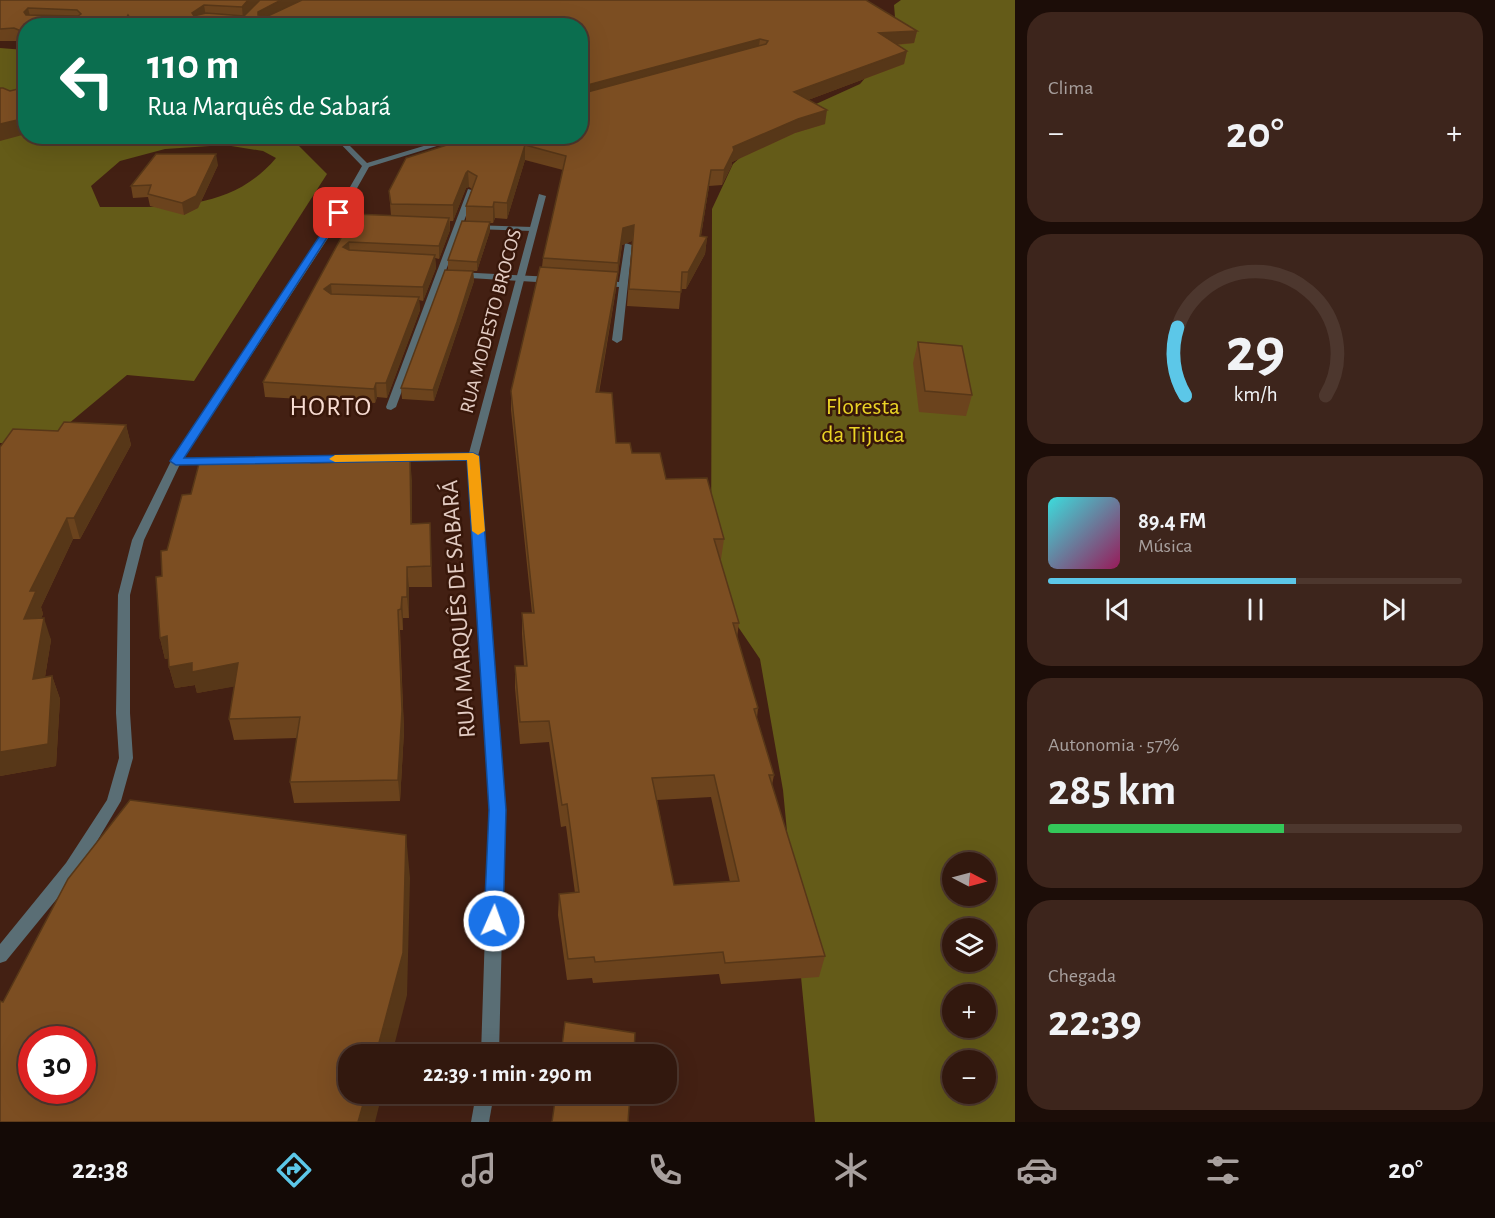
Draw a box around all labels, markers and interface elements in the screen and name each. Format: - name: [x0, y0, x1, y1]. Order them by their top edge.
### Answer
- icon: left: [48, 42, 126, 120]
- text: 110 m: [147, 44, 239, 86]
- text: Clima: [1048, 78, 1093, 98]
- text: Rua Marquês de Sabará: [147, 93, 391, 120]
- text: 20°: [1226, 111, 1284, 156]
- text: −: [1048, 117, 1064, 150]
- text: +: [1446, 117, 1462, 150]
- pin: [313, 187, 364, 238]
- icon: arrive: [322, 196, 355, 229]
- street label: RUA MODESTO BROCOS: [457, 227, 525, 415]
- text: 29: [1225, 320, 1285, 382]
- text: km/h: [1233, 384, 1277, 405]
- district label: HORTO: [289, 394, 373, 420]
- park label: Floresta da Tijuca: [821, 395, 905, 447]
- street label: RUA MARQUÊS DE SABARÁ: [436, 479, 480, 739]
- text: 89.4 FM: [1138, 510, 1206, 532]
- text: Música: [1138, 536, 1193, 556]
- icon: previous: [1101, 593, 1134, 626]
- icon: pause: [1239, 593, 1272, 626]
- icon: next: [1377, 593, 1410, 626]
- text: Autonomia · 57%: [1048, 735, 1179, 755]
- text: 285 km: [1048, 768, 1176, 813]
- north arrow: [942, 852, 996, 906]
- map controls: [942, 852, 996, 1104]
- position arrow: [462, 889, 526, 953]
- button: layers: [942, 918, 996, 972]
- text: Chegada: [1048, 966, 1116, 986]
- button: +: [942, 984, 996, 1038]
- text: 22:39: [1048, 999, 1142, 1044]
- speed limit sign: 30: [18, 1026, 96, 1104]
- button: −: [942, 1050, 996, 1104]
- text: 22:39 · 1 min · 290 m: [423, 1063, 592, 1085]
- icon: directions: [273, 1149, 315, 1191]
- icon: music: [458, 1149, 500, 1191]
- icon: phone: [644, 1149, 686, 1191]
- icon: climate: [830, 1149, 872, 1191]
- icon: car: [1016, 1149, 1058, 1191]
- icon: filters: [1202, 1149, 1244, 1191]
- text: 22:38: [72, 1156, 129, 1183]
- text: 20°: [1388, 1156, 1423, 1183]

